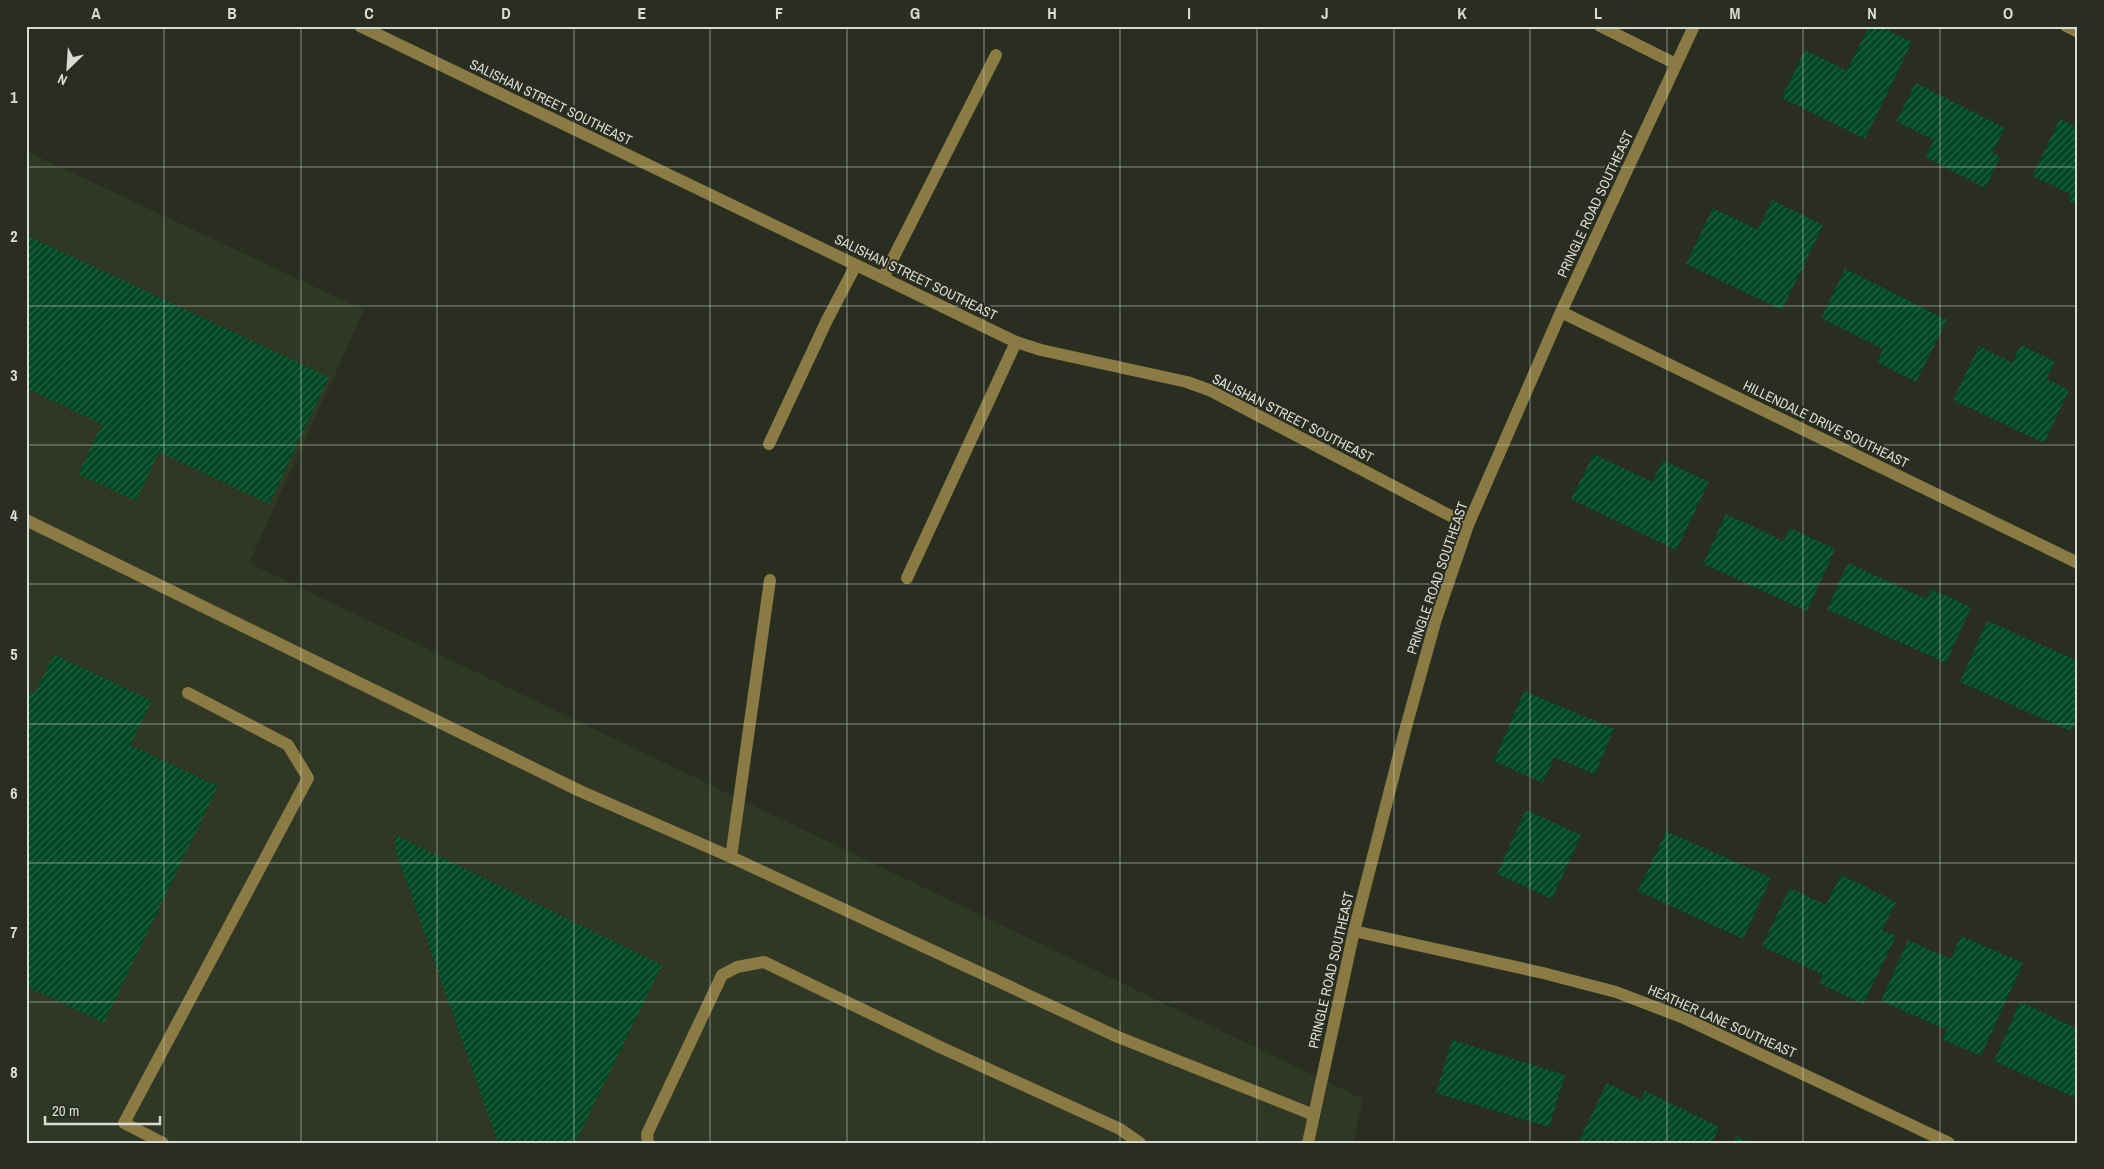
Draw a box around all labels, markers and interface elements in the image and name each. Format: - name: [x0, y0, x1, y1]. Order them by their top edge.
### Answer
- text: A: [91, 2, 101, 24]
- text: B: [227, 2, 237, 24]
- text: C: [364, 2, 374, 24]
- text: D: [501, 2, 511, 24]
- text: E: [638, 2, 647, 24]
- text: F: [775, 2, 783, 24]
- text: G: [910, 2, 920, 24]
- text: H: [1047, 2, 1057, 24]
- text: I: [1187, 2, 1191, 24]
- text: J: [1321, 2, 1329, 24]
- text: K: [1457, 2, 1467, 24]
- text: L: [1594, 2, 1602, 24]
- text: M: [1730, 2, 1741, 24]
- text: N: [1867, 2, 1877, 24]
- text: O: [2003, 2, 2013, 24]
- north arrow: [42, 42, 92, 92]
- street label: SALISHAN STREET SOUTHEAST: [467, 55, 635, 149]
- text: N: [55, 70, 70, 90]
- text: 1: [10, 86, 18, 108]
- street label: PRINGLE ROAD SOUTHEAST: [1553, 128, 1637, 280]
- text: 2: [10, 225, 18, 247]
- street label: SALISHAN STREET SOUTHEAST: [832, 230, 1000, 324]
- text: 3: [10, 364, 18, 386]
- street label: SALISHAN STREET SOUTHEAST: [1209, 369, 1377, 467]
- street label: HILLENDALE DRIVE SOUTHEAST: [1740, 376, 1912, 472]
- street label: PRINGLE ROAD SOUTHEAST: [1402, 499, 1472, 657]
- text: 4: [10, 504, 18, 526]
- text: 5: [10, 643, 18, 665]
- text: 6: [10, 782, 18, 804]
- street label: PRINGLE ROAD SOUTHEAST: [1304, 890, 1358, 1050]
- text: 7: [10, 921, 18, 943]
- street label: HEATHER LANE SOUTHEAST: [1645, 980, 1799, 1062]
- text: 8: [10, 1061, 18, 1083]
- scale bar: [45, 1094, 160, 1126]
- text: 20 m: [52, 1100, 79, 1121]

